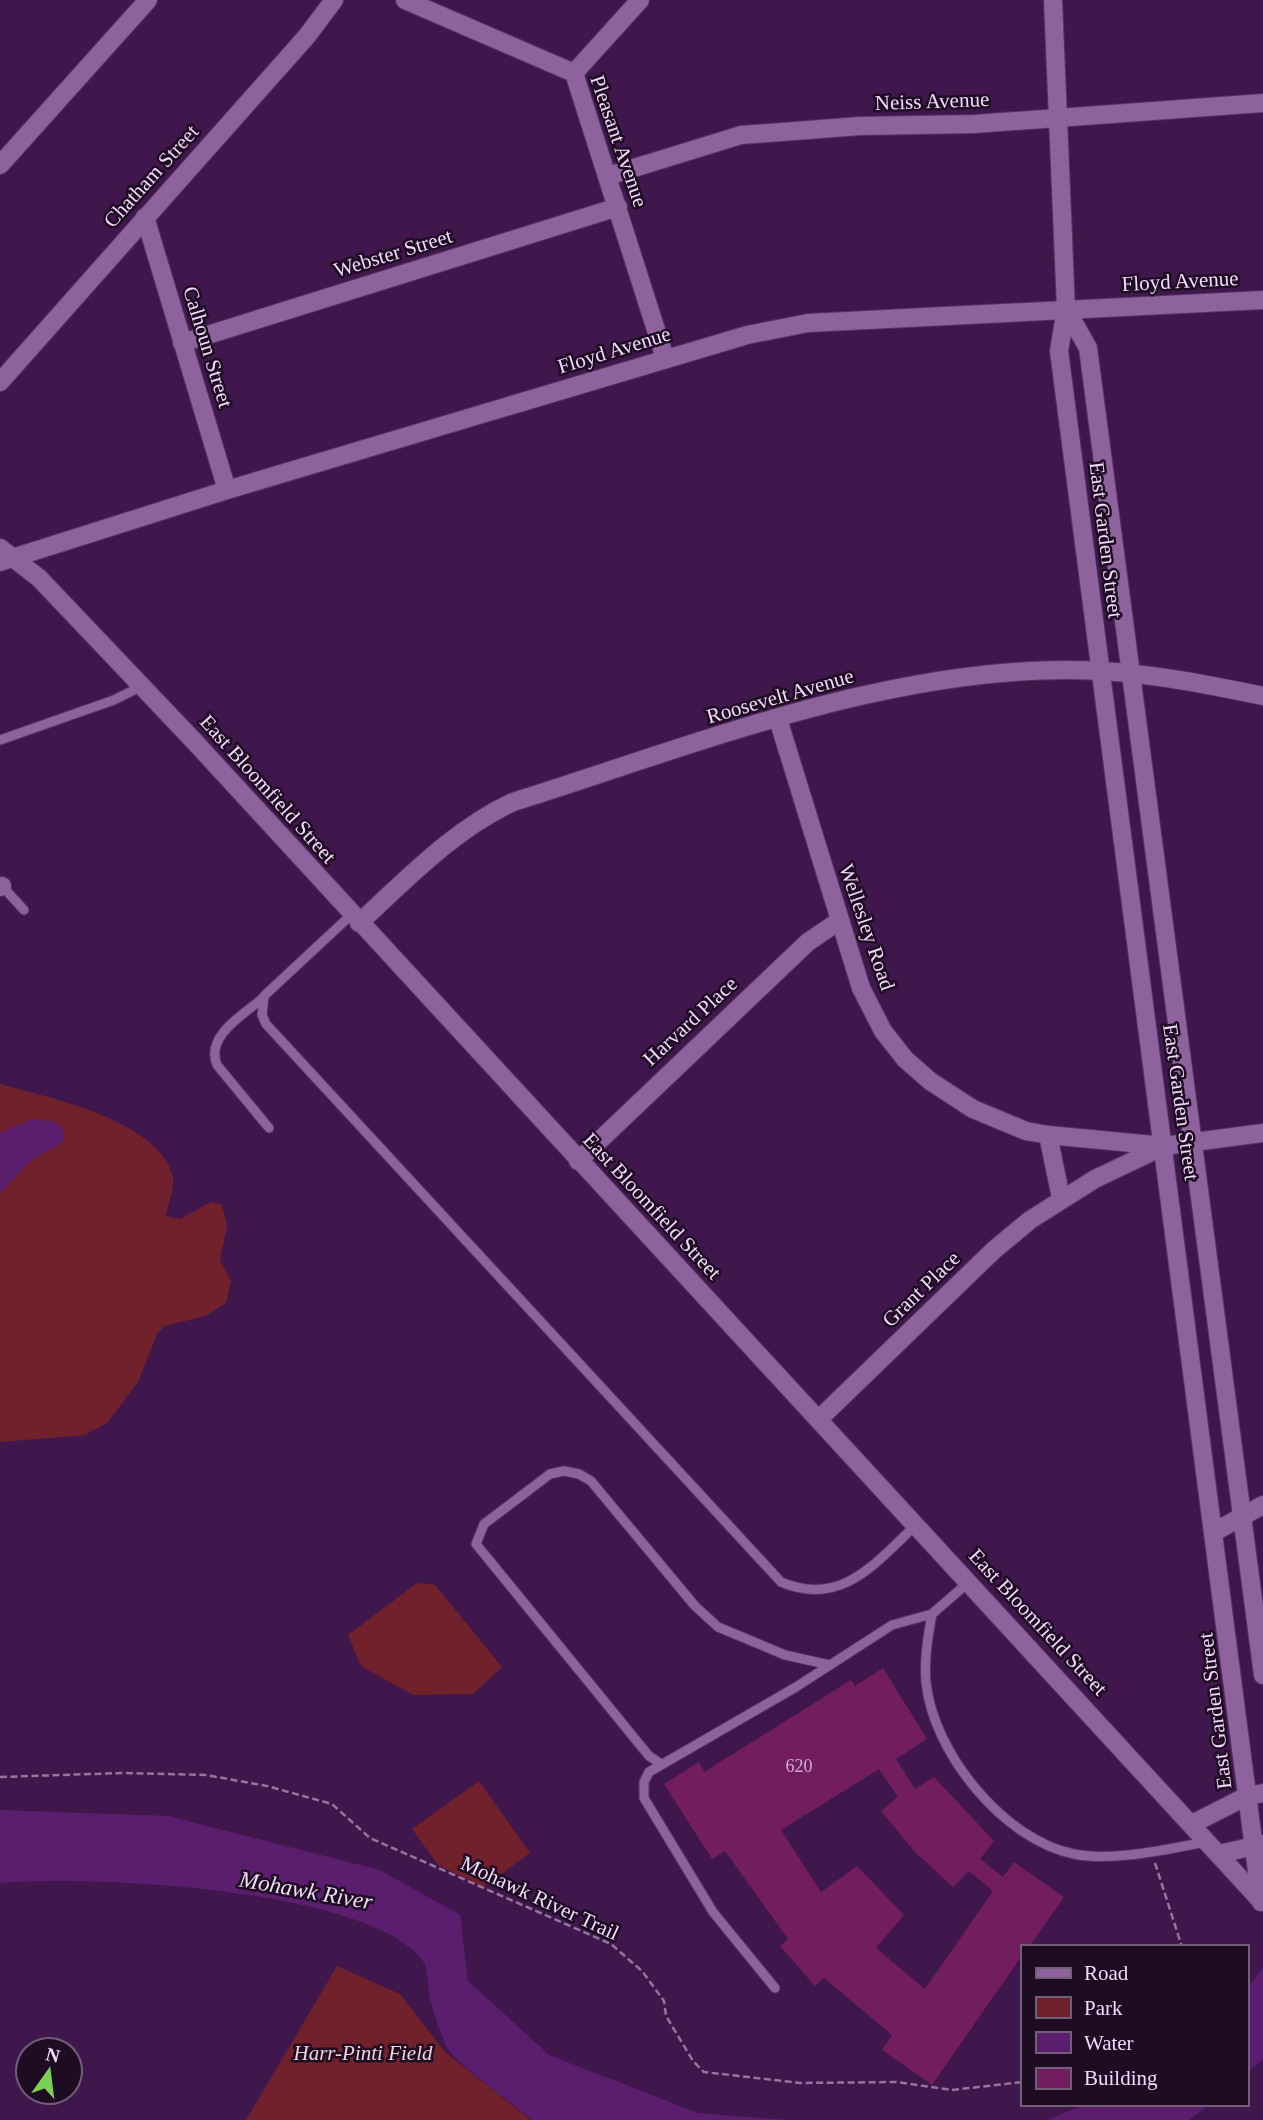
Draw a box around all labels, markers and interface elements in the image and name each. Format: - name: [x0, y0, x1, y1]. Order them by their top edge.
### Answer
- street label: Pleasant Avenue: [585, 72, 653, 210]
- street label: Neiss Avenue: [874, 87, 990, 115]
- street label: Chatham Street: [99, 120, 204, 232]
- street label: Webster Street: [331, 224, 455, 282]
- street label: Floyd Avenue: [1121, 266, 1239, 296]
- street label: Calhoun Street: [178, 284, 238, 411]
- street label: Floyd Avenue: [555, 321, 673, 379]
- street label: East Garden Street: [1084, 460, 1128, 620]
- street label: Roosevelt Avenue: [704, 664, 856, 728]
- street label: East Bloomfield Street: [195, 710, 341, 868]
- street label: Wellesley Road: [834, 861, 900, 994]
- street label: Harvard Place: [638, 971, 742, 1071]
- street label: East Garden Street: [1158, 1022, 1204, 1182]
- street label: East Bloomfield Street: [578, 1128, 726, 1284]
- street label: Grant Place: [877, 1246, 965, 1332]
- street label: East Bloomfield Street: [964, 1544, 1112, 1700]
- street label: East Garden Street: [1193, 1631, 1237, 1791]
- house number: 620: [786, 1756, 813, 1776]
- street label: Mohawk River Trail: [457, 1851, 623, 1945]
- water label: Mohawk River: [236, 1866, 375, 1915]
- legend: [1021, 1945, 1249, 2106]
- text: Road: [1084, 1961, 1129, 1985]
- text: Park: [1084, 1996, 1123, 2020]
- text: Water: [1084, 2031, 1134, 2055]
- north arrow: [14, 2036, 84, 2106]
- park label: Harr-Pinti Field: [293, 2041, 433, 2065]
- text: N: [44, 2043, 62, 2067]
- text: Building: [1084, 2066, 1158, 2090]

